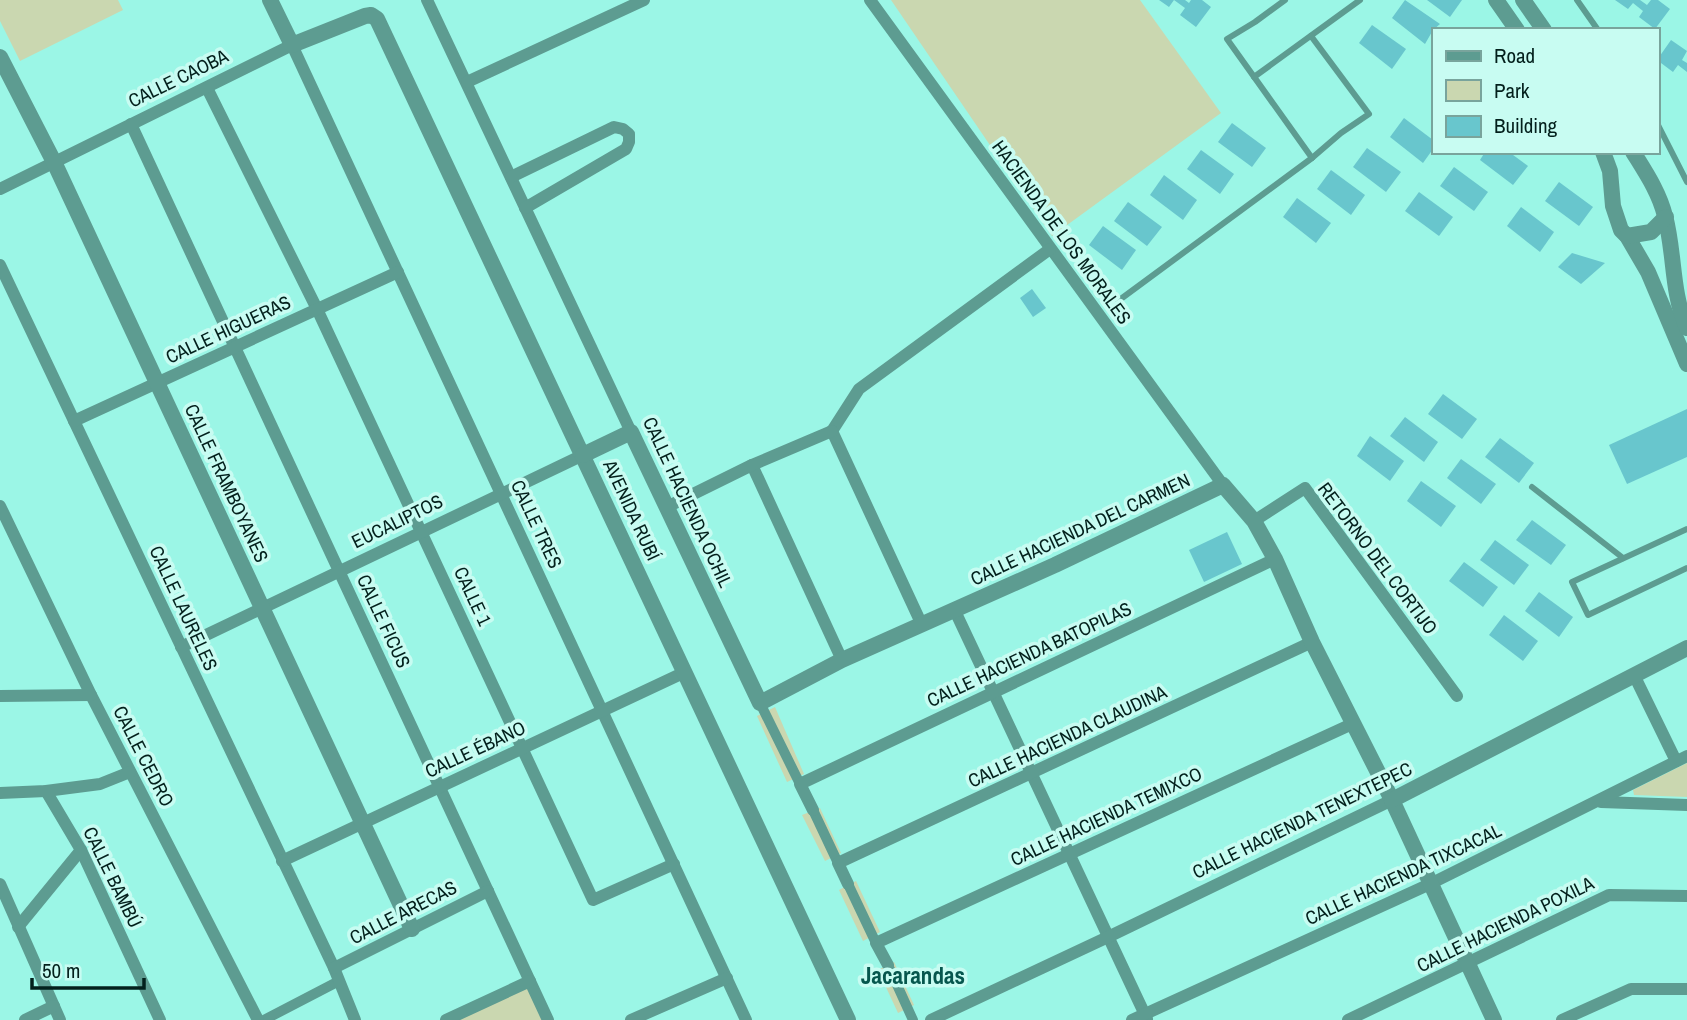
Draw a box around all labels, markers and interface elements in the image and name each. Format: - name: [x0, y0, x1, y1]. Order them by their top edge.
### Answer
- legend: [1432, 28, 1659, 154]
- text: Road: [1494, 41, 1535, 70]
- street label: CALLE CAOBA: [124, 42, 233, 113]
- text: Park: [1494, 76, 1530, 105]
- text: Building: [1494, 111, 1558, 140]
- street label: HACIENDA DE LOS MORALES: [986, 135, 1138, 329]
- street label: CALLE HIGUERAS: [161, 289, 295, 369]
- street label: CALLE FRAMBOYANES: [179, 400, 275, 566]
- street label: CALLE HACIENDA OCHIL: [637, 413, 739, 592]
- street label: AVENIDA RUBÍ: [597, 455, 667, 565]
- street label: CALLE HACIENDA DEL CARMEN: [966, 467, 1194, 591]
- street label: CALLE TRES: [505, 475, 569, 573]
- street label: RETORNO DEL CORTIJO: [1312, 477, 1444, 639]
- street label: EUCALIPTOS: [347, 488, 447, 554]
- street label: CALLE LAURELES: [144, 541, 224, 675]
- street label: CALLE 1: [448, 562, 498, 630]
- street label: CALLE FICUS: [351, 570, 417, 672]
- street label: CALLE HACIENDA BATOPILAS: [923, 595, 1135, 713]
- street label: CALLE HACIENDA CLAUDINA: [963, 678, 1171, 794]
- street label: CALLE CEDRO: [107, 701, 181, 811]
- street label: CALLE ÉBANO: [420, 714, 530, 784]
- street label: CALLE HACIENDA TENEXTEPEC: [1188, 755, 1416, 885]
- street label: CALLE HACIENDA TEMIXCO: [1006, 760, 1206, 872]
- street label: CALLE HACIENDA TIXCACAL: [1301, 817, 1506, 931]
- street label: CALLE BAMBÚ: [77, 822, 149, 932]
- street label: CALLE HACIENDA POXILA: [1412, 870, 1598, 978]
- street label: CALLE ARECAS: [345, 874, 461, 950]
- scale bar: [32, 946, 144, 990]
- text: 50 m: [42, 956, 80, 985]
- district label: Jacarandas: [861, 960, 965, 991]

